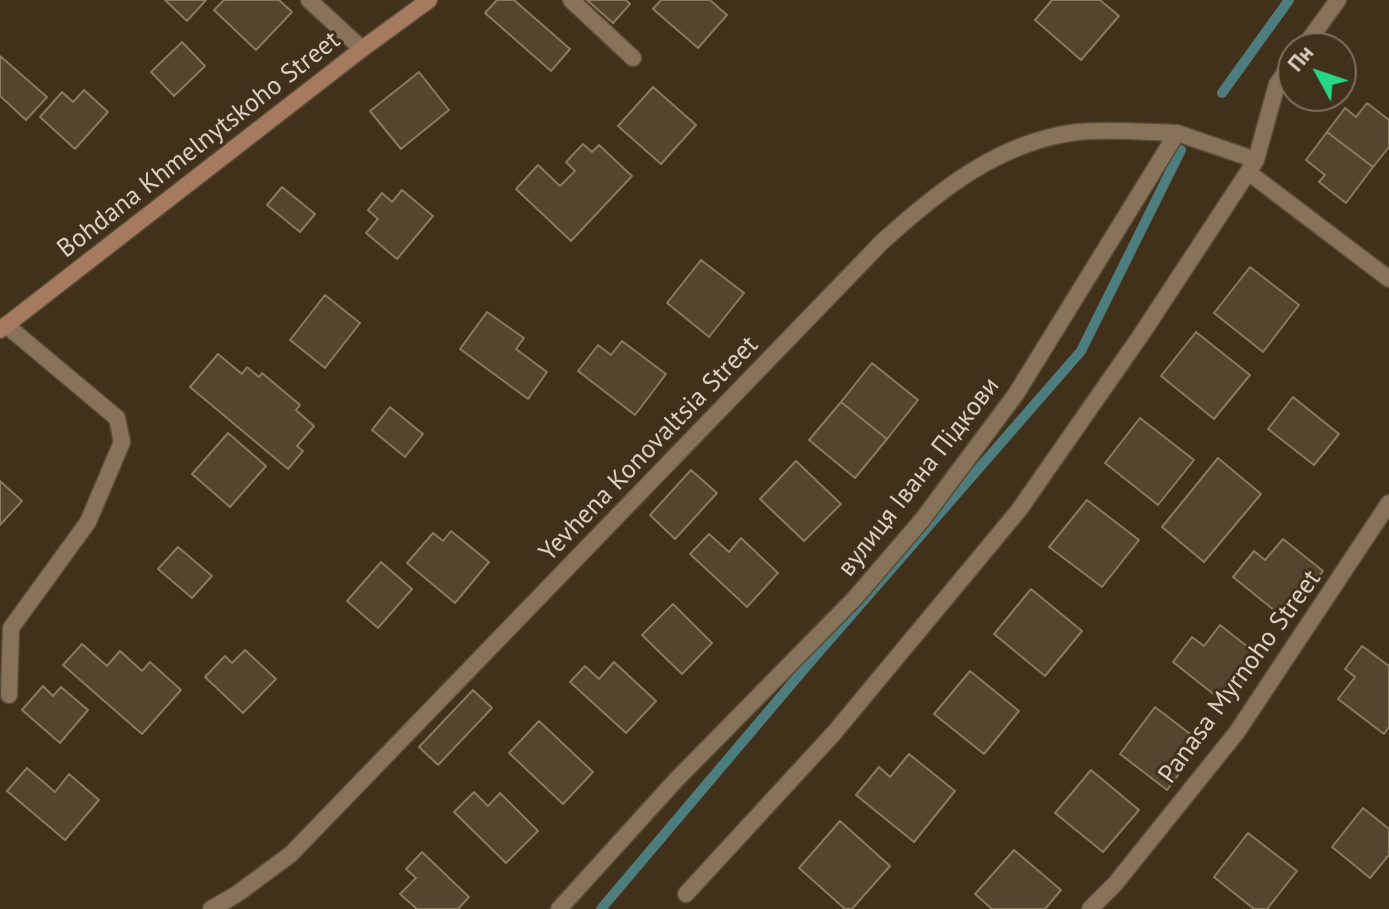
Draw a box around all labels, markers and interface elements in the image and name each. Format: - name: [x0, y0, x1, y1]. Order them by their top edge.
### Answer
- street label: Bohdana Khmelnytskoho Street: [52, 25, 346, 265]
- north arrow: [1277, 32, 1357, 112]
- text: Пн: [1281, 39, 1319, 77]
- street label: Yevhena Konovaltsia Street: [533, 330, 765, 568]
- street label: вулиця Івана Підкови: [832, 371, 1006, 583]
- street label: Panasa Myrnoho Street: [1152, 564, 1328, 790]

